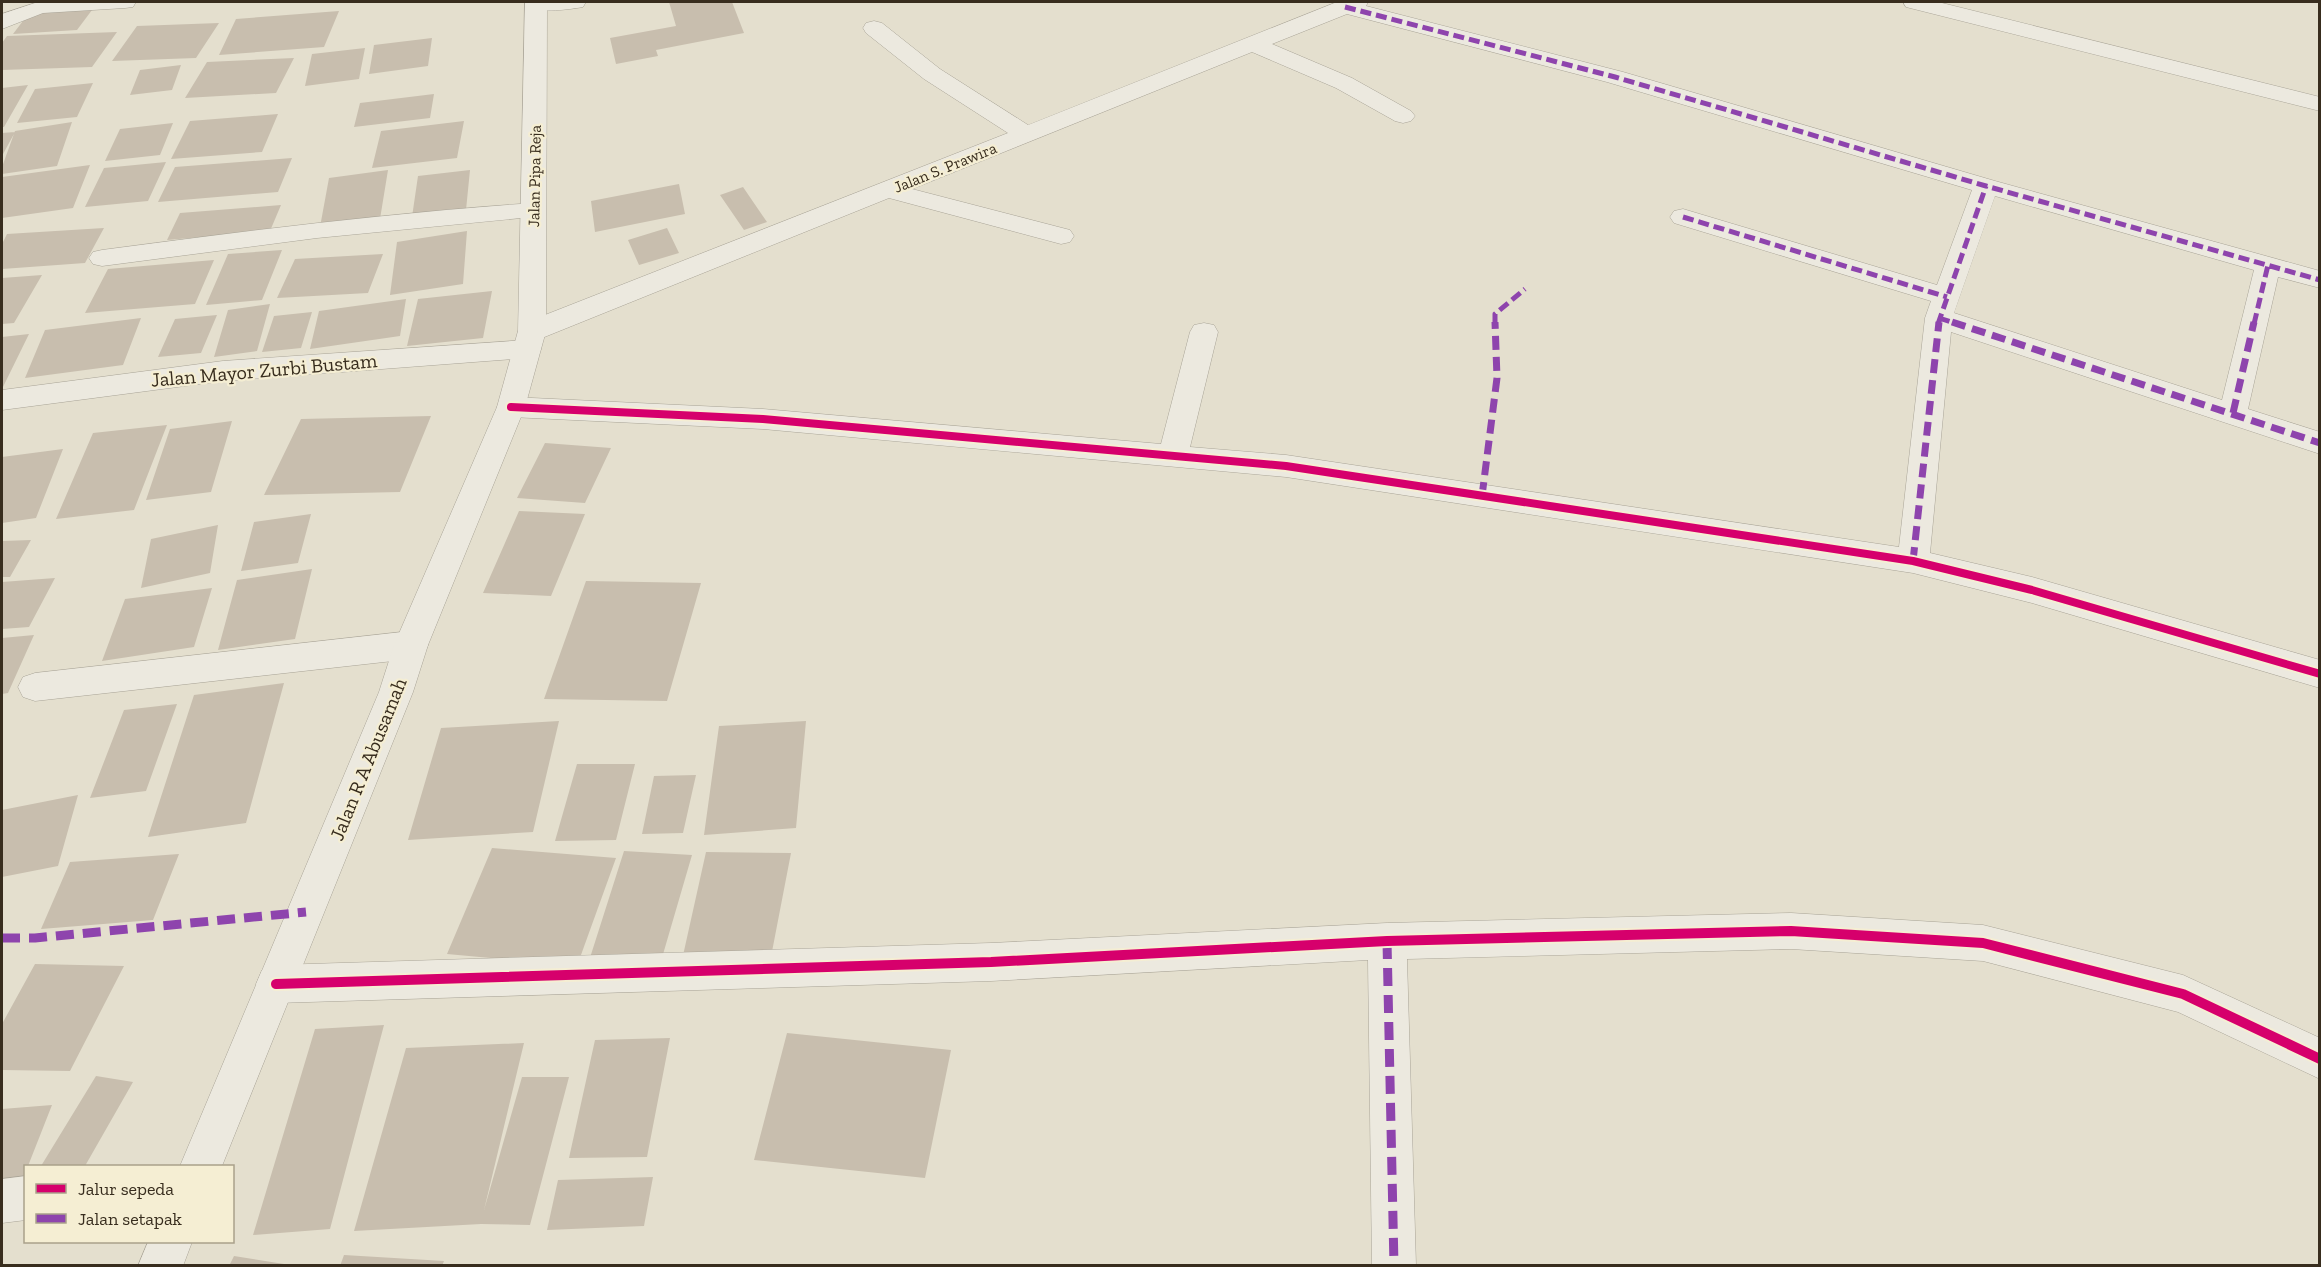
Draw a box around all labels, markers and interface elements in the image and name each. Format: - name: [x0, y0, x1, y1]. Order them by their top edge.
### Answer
- street label: Jalan Pipa Reja: [524, 125, 545, 227]
- street label: Jalan S. Prawira: [891, 138, 1000, 197]
- street label: Jalan Mayor Zurbi Bustam: [150, 348, 379, 392]
- street label: Jalan R A Abusamah: [324, 673, 412, 844]
- legend: [24, 1165, 234, 1243]
- text: Jalur sepeda: [78, 1178, 174, 1200]
- text: Jalan setapak: [78, 1208, 183, 1230]

